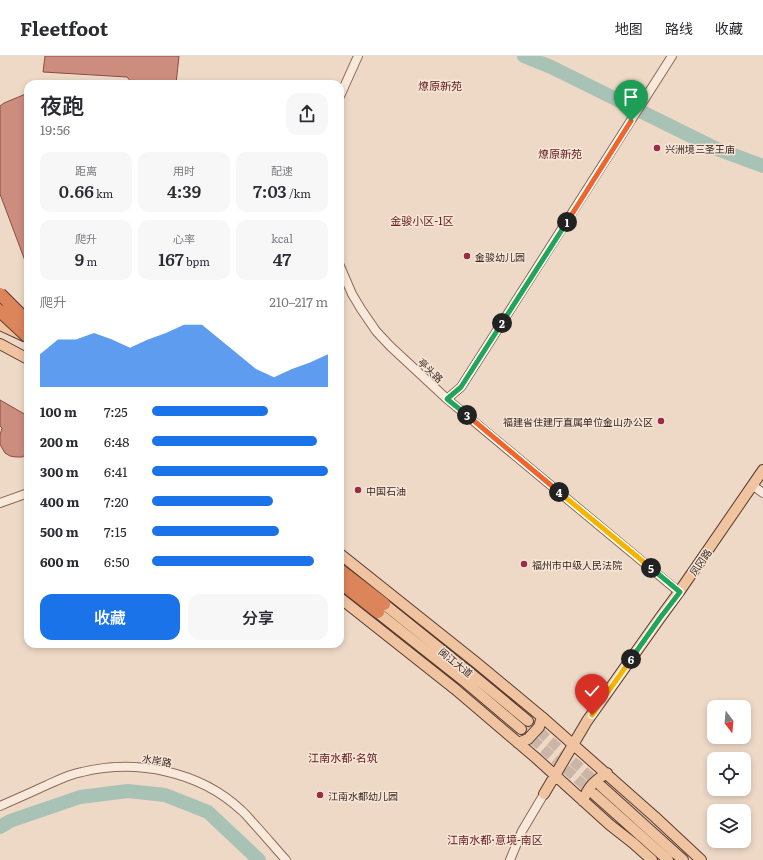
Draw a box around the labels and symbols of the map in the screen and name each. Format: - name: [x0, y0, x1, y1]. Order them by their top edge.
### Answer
- district label: 燎原新苑: [418, 77, 462, 93]
- pin: [614, 80, 648, 121]
- place label: 兴洲境三圣王庙: [665, 141, 735, 156]
- marker: 兴洲境三圣王庙: [652, 143, 662, 153]
- district label: 燎原新苑: [538, 145, 582, 161]
- district label: 金骏小区-1区: [390, 212, 454, 228]
- pin: 1: [557, 212, 577, 232]
- place label: 金骏幼儿园: [475, 249, 525, 264]
- marker: 金骏幼儿园: [462, 251, 472, 261]
- pin: 2: [492, 313, 512, 333]
- street label: 亭头路: [415, 354, 447, 386]
- pin: 3: [457, 405, 477, 425]
- place label: 福建省住建厅直属单位金山办公区: [503, 414, 653, 429]
- marker: 福建省住建厅直属单位金山办公区: [656, 416, 666, 426]
- pin: 4: [549, 482, 569, 502]
- place label: 中国石油: [366, 483, 406, 498]
- marker: 中国石油: [353, 485, 363, 495]
- street label: 凤冈路: [685, 545, 715, 579]
- place label: 福州市中级人民法院: [532, 557, 622, 572]
- pin: 5: [641, 558, 661, 578]
- marker: 福州市中级人民法院: [519, 559, 529, 569]
- street label: 闽江大道: [436, 644, 476, 680]
- pin: 6: [621, 649, 641, 669]
- pin: [575, 674, 609, 715]
- north arrow: [707, 700, 751, 744]
- district label: 江南水都·名筑: [308, 749, 378, 765]
- street label: 水岸路: [141, 750, 173, 770]
- place label: 江南水都幼儿园: [328, 788, 398, 803]
- marker: 江南水都幼儿园: [315, 790, 325, 800]
- district label: 江南水都·意境-南区: [447, 831, 543, 847]

